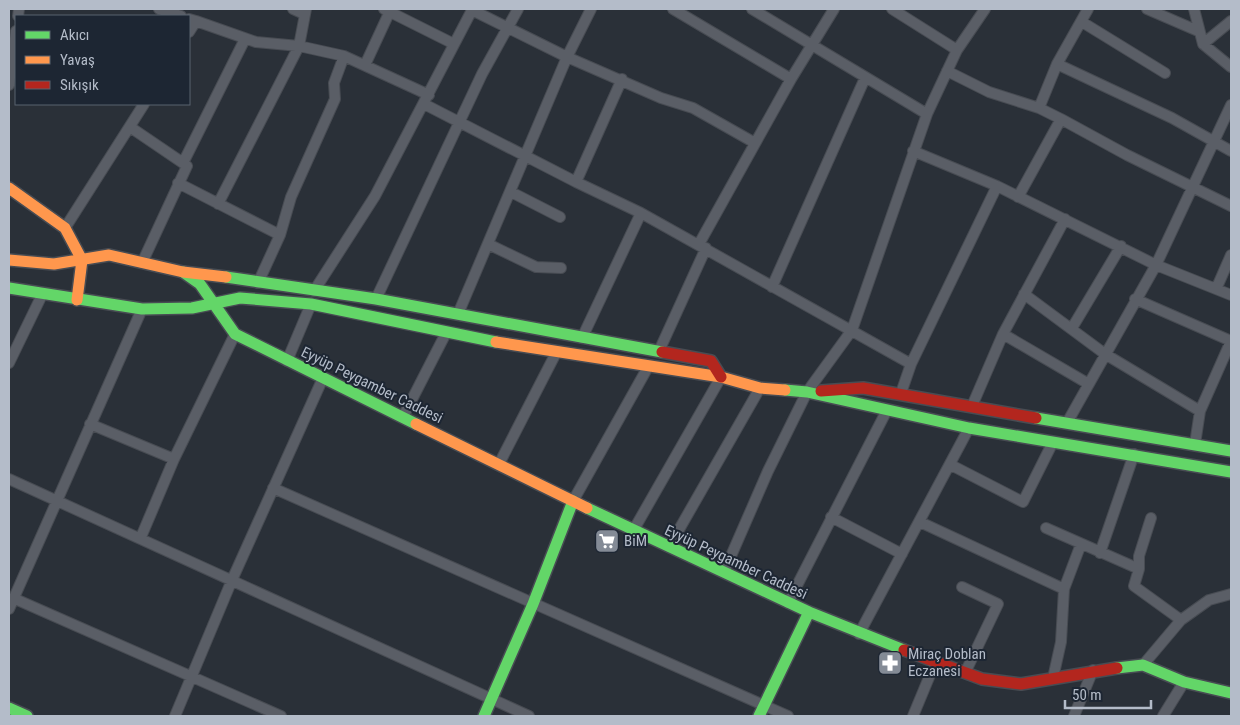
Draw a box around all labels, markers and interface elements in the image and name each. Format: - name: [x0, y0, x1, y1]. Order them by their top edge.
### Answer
- legend: [15, 15, 190, 105]
- text: Akıcı: [60, 26, 89, 44]
- text: Yavaş: [60, 51, 95, 69]
- text: Sıkışık: [60, 76, 99, 94]
- street label: Eyyüp Peygamber Caddesi: [298, 343, 446, 427]
- street label: Eyyüp Peygamber Caddesi: [662, 521, 810, 603]
- supermarket icon: BiM: [594, 528, 620, 554]
- place label: BiM: [624, 532, 647, 550]
- place label: Miraç Doblan Eczanesi: [908, 645, 986, 680]
- pharmacy icon: Miraç Doblan Eczanesi: [877, 650, 903, 676]
- scale bar: [1065, 678, 1151, 710]
- text: 50 m: [1072, 686, 1102, 704]

